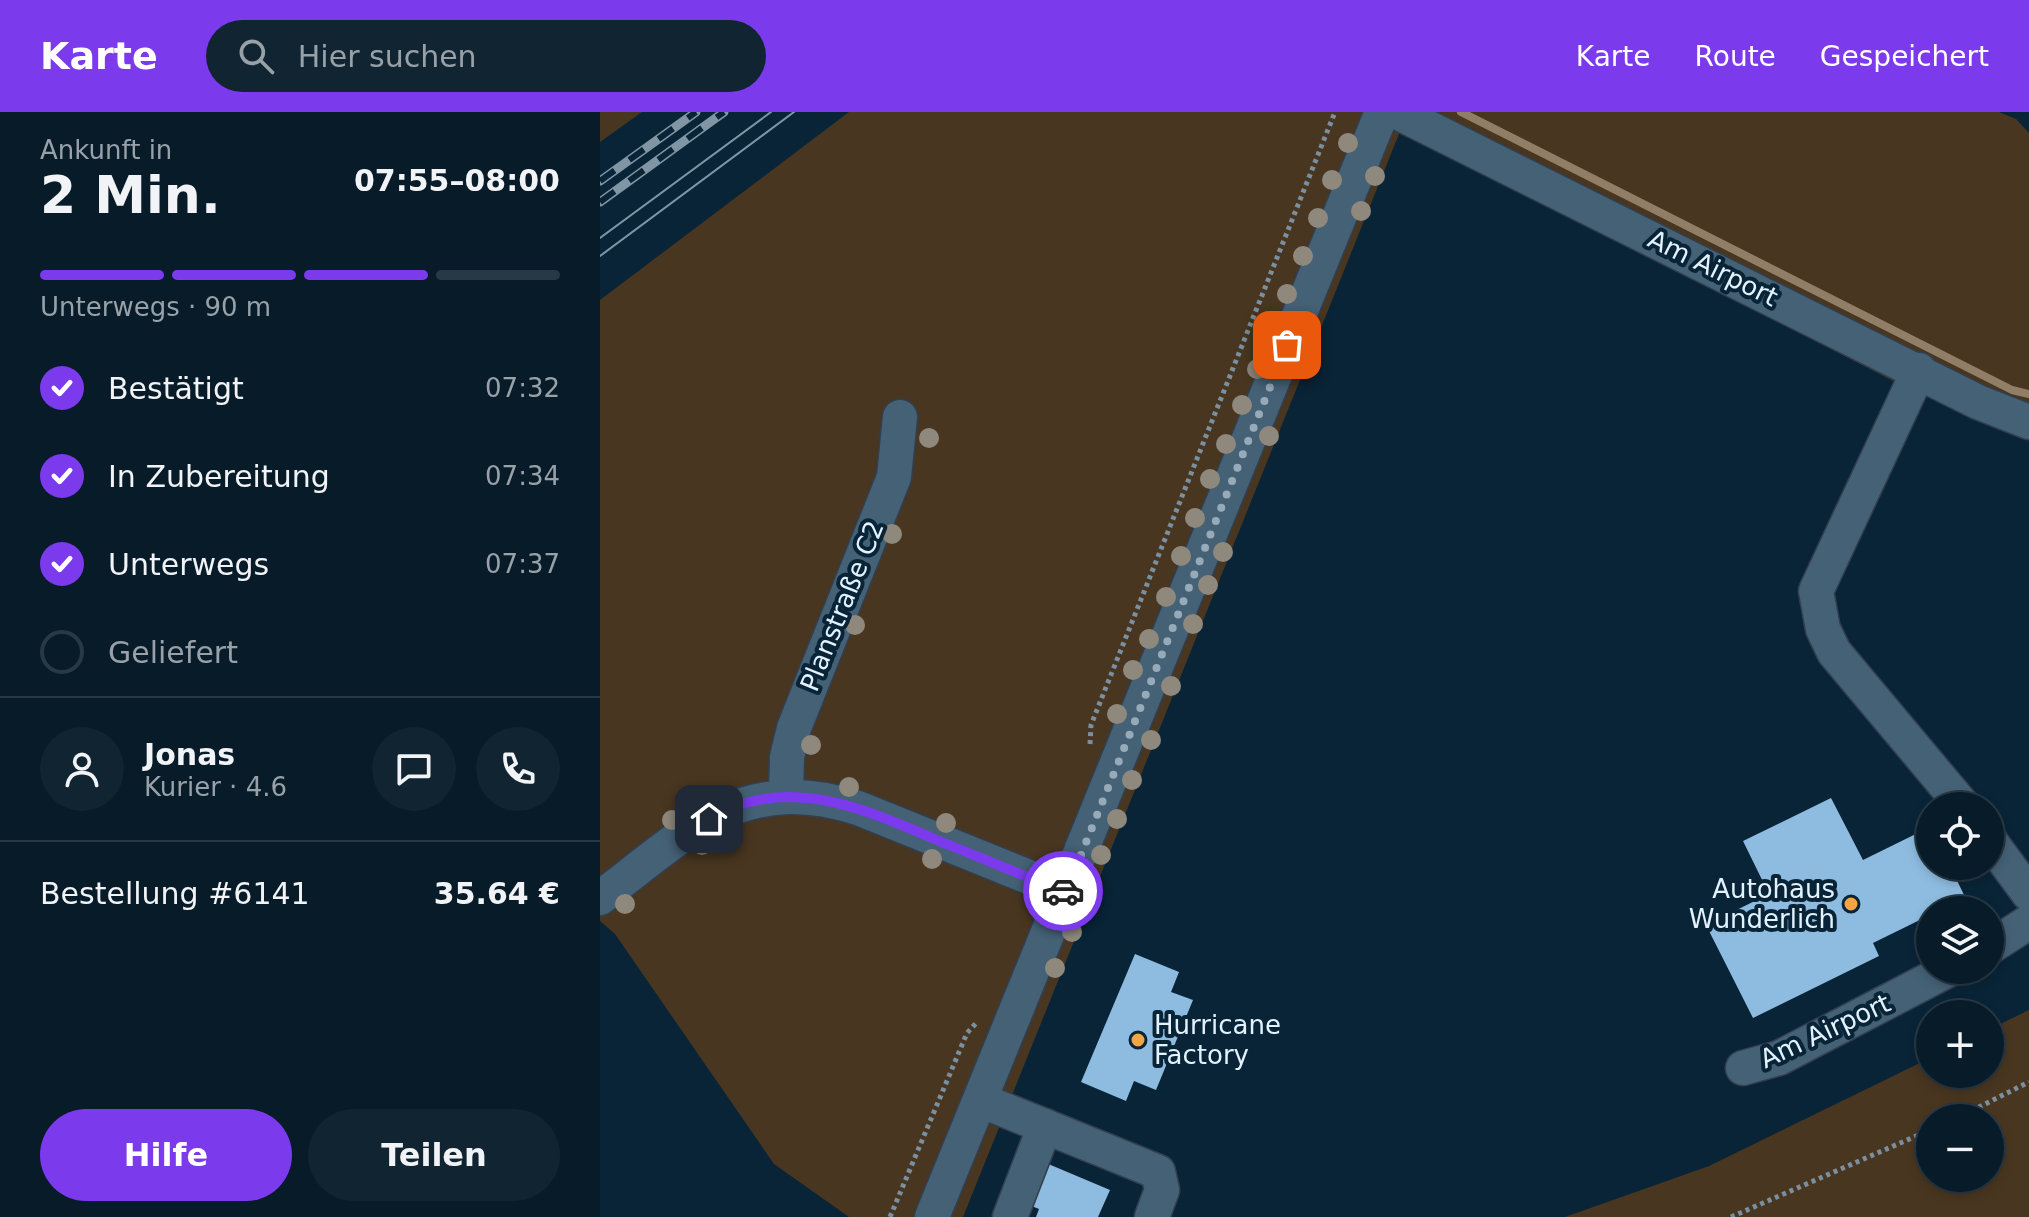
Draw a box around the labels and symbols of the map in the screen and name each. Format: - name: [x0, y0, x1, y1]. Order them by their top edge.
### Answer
- street label: Am Airport: [1643, 224, 1783, 312]
- pin: [1253, 311, 1321, 379]
- street label: Planstraße C2: [794, 516, 890, 696]
- pin: [675, 785, 743, 853]
- courier: [1023, 851, 1103, 931]
- place label: Autohaus Wunderlich: [1689, 874, 1835, 934]
- marker: Autohaus Wunderlich: [1842, 895, 1860, 913]
- street label: Am Airport: [1755, 988, 1895, 1074]
- place label: Hurricane Factory: [1154, 1010, 1281, 1070]
- marker: Hurricane Factory: [1129, 1031, 1147, 1049]

